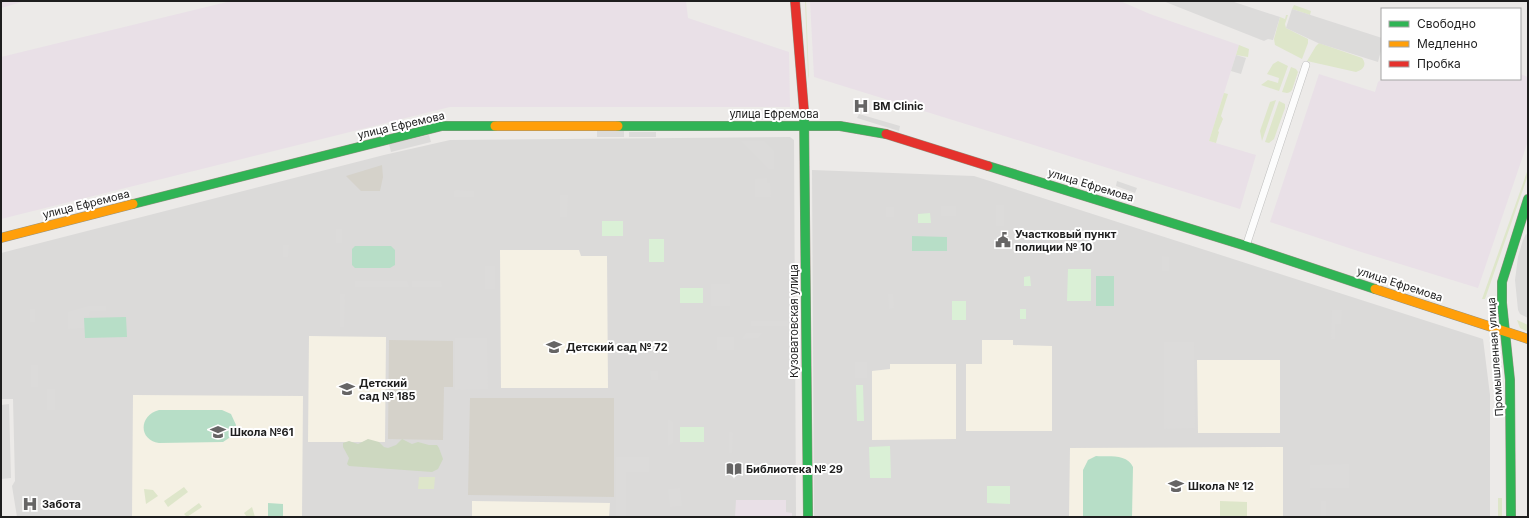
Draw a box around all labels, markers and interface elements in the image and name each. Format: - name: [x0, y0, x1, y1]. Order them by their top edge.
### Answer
- legend: [1381, 8, 1521, 80]
- text: Свободно: [1417, 16, 1476, 31]
- text: Медленно: [1417, 36, 1478, 51]
- text: Пробка: [1417, 56, 1461, 71]
- hospital icon: BM Clinic: [852, 97, 870, 115]
- place label: BM Clinic: [873, 99, 924, 113]
- street label: улица Ефремова: [729, 107, 819, 121]
- street label: улица Ефремова: [356, 108, 446, 142]
- street label: улица Ефремова: [1046, 165, 1136, 205]
- street label: улица Ефремова: [41, 186, 131, 222]
- place label: Участковый пункт полиции № 10: [1015, 227, 1117, 254]
- public building icon: Участковый пункт полиции № 10: [994, 231, 1012, 249]
- street label: Кузоватовская улица: [787, 264, 801, 378]
- street label: улица Ефремова: [1355, 264, 1445, 304]
- street label: Промышленная улица: [1484, 297, 1506, 417]
- school or university icon: Детский сад № 72: [545, 338, 563, 356]
- place label: Детский сад № 72: [566, 340, 668, 354]
- place label: Детский сад № 185: [359, 376, 416, 403]
- school or university icon: Детский сад № 185: [338, 380, 356, 398]
- school or university icon: Школа №61: [209, 423, 227, 441]
- place label: Школа №61: [230, 425, 294, 439]
- library icon: Библиотека № 29: [725, 460, 743, 478]
- place label: Библиотека № 29: [746, 462, 843, 476]
- school or university icon: Школа № 12: [1167, 477, 1185, 495]
- place label: Школа № 12: [1188, 479, 1254, 493]
- hospital icon: Забота: [21, 495, 39, 513]
- place label: Забота: [42, 497, 81, 511]

